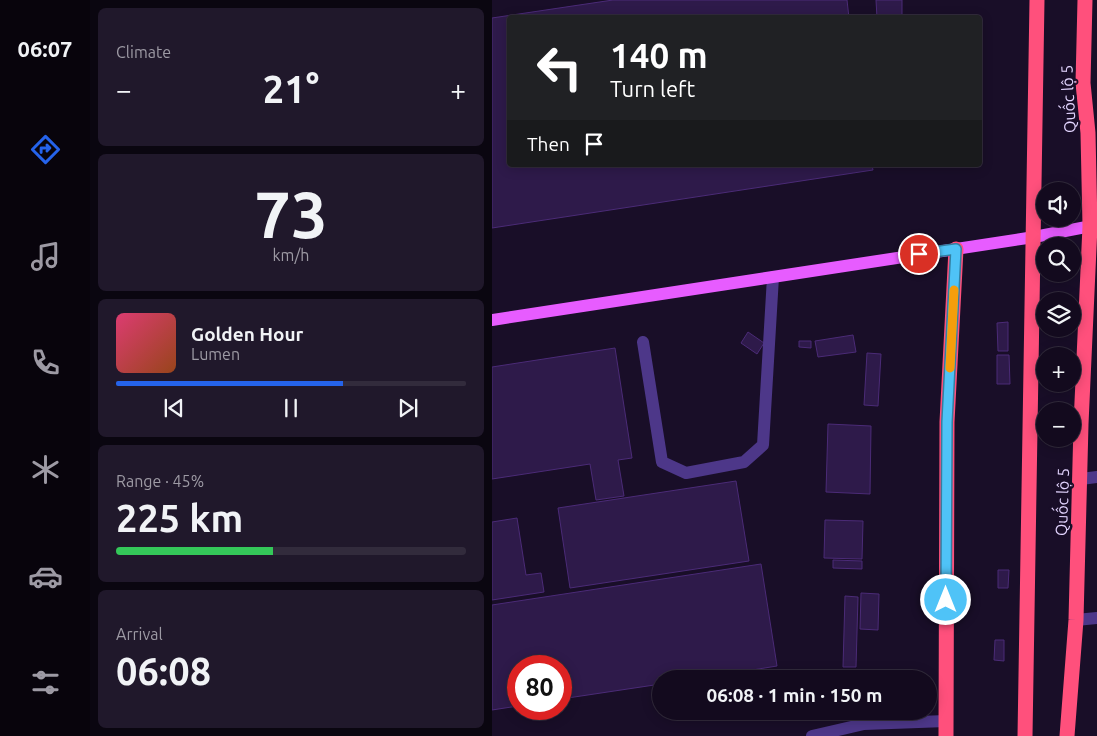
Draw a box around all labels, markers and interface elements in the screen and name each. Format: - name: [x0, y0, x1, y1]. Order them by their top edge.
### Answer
- icon: left: [527, 35, 592, 100]
- text: 140 m: [610, 35, 708, 75]
- text: 06:07: [17, 36, 73, 61]
- text: Climate: [116, 43, 171, 61]
- street label: Quốc lộ 5: [1054, 64, 1079, 134]
- text: 21°: [263, 68, 319, 110]
- text: −: [116, 74, 132, 105]
- text: +: [450, 74, 466, 105]
- text: Turn left: [610, 76, 695, 101]
- icon: arrive: [580, 130, 608, 158]
- icon: directions: [28, 132, 63, 167]
- text: Then: [527, 133, 570, 155]
- text: 73: [254, 177, 328, 250]
- map controls: [1036, 182, 1081, 447]
- button: sound: [1036, 182, 1081, 227]
- pin: [898, 233, 940, 275]
- button: search: [1036, 237, 1081, 282]
- icon: music: [28, 239, 63, 274]
- icon: arrive: [905, 240, 933, 268]
- text: km/h: [273, 246, 309, 264]
- button: layers: [1036, 292, 1081, 337]
- text: Golden Hour: [191, 323, 303, 345]
- icon: phone: [28, 345, 63, 380]
- text: Lumen: [191, 345, 240, 363]
- button: +: [1036, 347, 1081, 392]
- icon: previous: [160, 394, 188, 422]
- icon: pause: [277, 394, 305, 422]
- icon: next: [394, 394, 422, 422]
- button: −: [1036, 402, 1081, 447]
- icon: climate: [28, 452, 63, 487]
- street label: Quốc lộ 5: [1049, 467, 1072, 536]
- text: Range · 45%: [116, 472, 204, 490]
- text: 225 km: [116, 497, 243, 539]
- icon: car: [28, 559, 63, 594]
- position arrow: [919, 573, 971, 625]
- text: Arrival: [116, 625, 163, 643]
- text: 06:08: [116, 650, 211, 692]
- speed limit sign: 80: [507, 655, 572, 720]
- icon: filters: [28, 665, 63, 700]
- text: 06:08 · 1 min · 150 m: [707, 684, 882, 706]

